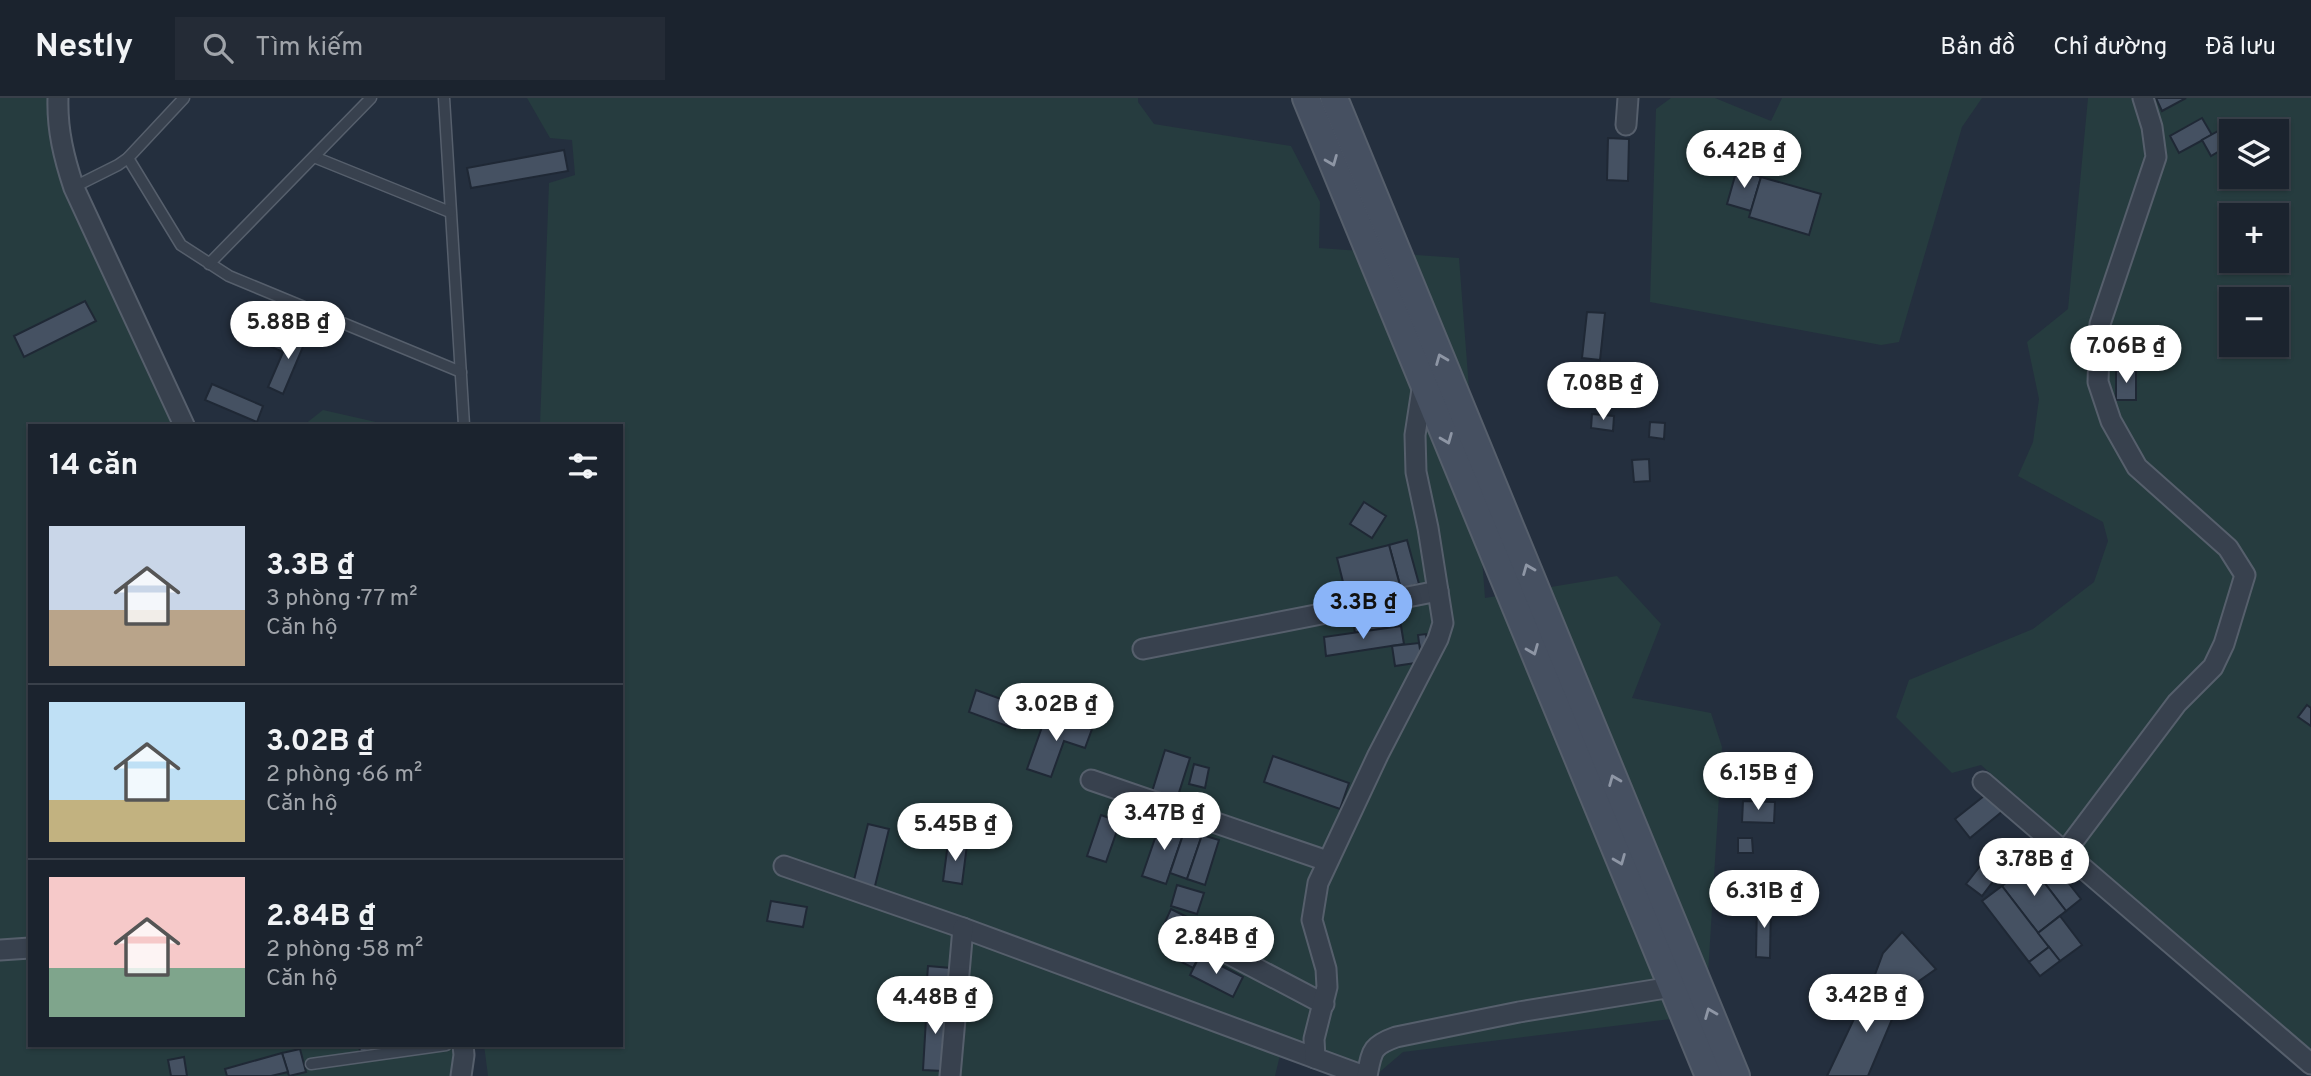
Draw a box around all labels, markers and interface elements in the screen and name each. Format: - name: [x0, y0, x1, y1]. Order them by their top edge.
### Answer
- search box: [175, 17, 665, 80]
- text: Nestly: [35, 27, 133, 69]
- icon: search: [199, 29, 237, 67]
- text: Tìm kiếm: [255, 32, 363, 65]
- text: Bản đồ: [1940, 33, 2015, 63]
- text: Chỉ đường: [2053, 33, 2167, 63]
- text: Đã lưu: [2205, 33, 2276, 63]
- map controls: [2219, 119, 2289, 357]
- button: layers: [2219, 119, 2289, 189]
- pin: 6.42B ₫: [1679, 130, 1809, 190]
- text: 6.42B ₫: [1702, 138, 1786, 167]
- one-way arrow: [1324, 154, 1338, 166]
- button: +: [2219, 203, 2289, 273]
- button: −: [2219, 287, 2289, 357]
- pin: 5.88B ₫: [223, 302, 353, 361]
- text: 5.88B ₫: [246, 309, 330, 338]
- pin: 7.06B ₫: [2061, 326, 2191, 385]
- text: 7.06B ₫: [2086, 333, 2166, 362]
- one-way arrow: [1436, 354, 1450, 366]
- pin: 7.08B ₫: [1538, 362, 1668, 422]
- text: 7.08B ₫: [1563, 370, 1643, 399]
- one-way arrow: [1438, 433, 1452, 445]
- icon: filters: [564, 447, 602, 485]
- text: 14 căn: [49, 448, 138, 485]
- text: 3.3B ₫: [266, 548, 354, 585]
- icon: home: [105, 554, 189, 638]
- one-way arrow: [1522, 564, 1536, 576]
- pin: 3.3B ₫: [1306, 582, 1420, 641]
- text: 3 phòng · 77 m²: [266, 585, 418, 614]
- text: 3.3B ₫: [1329, 589, 1397, 618]
- text: Căn hộ: [266, 614, 338, 643]
- one-way arrow: [1525, 643, 1539, 655]
- pin: 3.02B ₫: [991, 684, 1121, 743]
- text: 3.02B ₫: [1015, 691, 1097, 720]
- text: 3.02B ₫: [266, 724, 374, 761]
- icon: home: [105, 730, 189, 814]
- pin: 6.15B ₫: [1693, 752, 1823, 812]
- text: 6.15B ₫: [1719, 760, 1797, 789]
- text: 2 phòng · 66 m²: [266, 761, 422, 790]
- one-way arrow: [1609, 774, 1623, 786]
- text: Căn hộ: [266, 790, 338, 819]
- pin: 3.47B ₫: [1099, 792, 1229, 852]
- text: 3.47B ₫: [1124, 800, 1204, 829]
- pin: 5.45B ₫: [890, 804, 1020, 863]
- text: 5.45B ₫: [913, 811, 997, 840]
- pin: 3.78B ₫: [1969, 838, 2099, 898]
- text: 3.78B ₫: [1995, 846, 2073, 875]
- one-way arrow: [1612, 853, 1626, 866]
- pin: 6.31B ₫: [1699, 870, 1829, 930]
- text: 6.31B ₫: [1725, 878, 1803, 907]
- text: 2.84B ₫: [266, 899, 375, 936]
- icon: home: [105, 905, 189, 989]
- pin: 2.84B ₫: [1151, 916, 1281, 976]
- text: 2.84B ₫: [1174, 924, 1258, 953]
- text: 2 phòng · 58 m²: [266, 936, 423, 965]
- text: Căn hộ: [266, 965, 338, 994]
- pin: 3.42B ₫: [1801, 974, 1931, 1034]
- pin: 4.48B ₫: [870, 976, 1000, 1036]
- text: 3.42B ₫: [1825, 982, 1907, 1011]
- text: 4.48B ₫: [893, 984, 977, 1013]
- one-way arrow: [1704, 1008, 1718, 1020]

